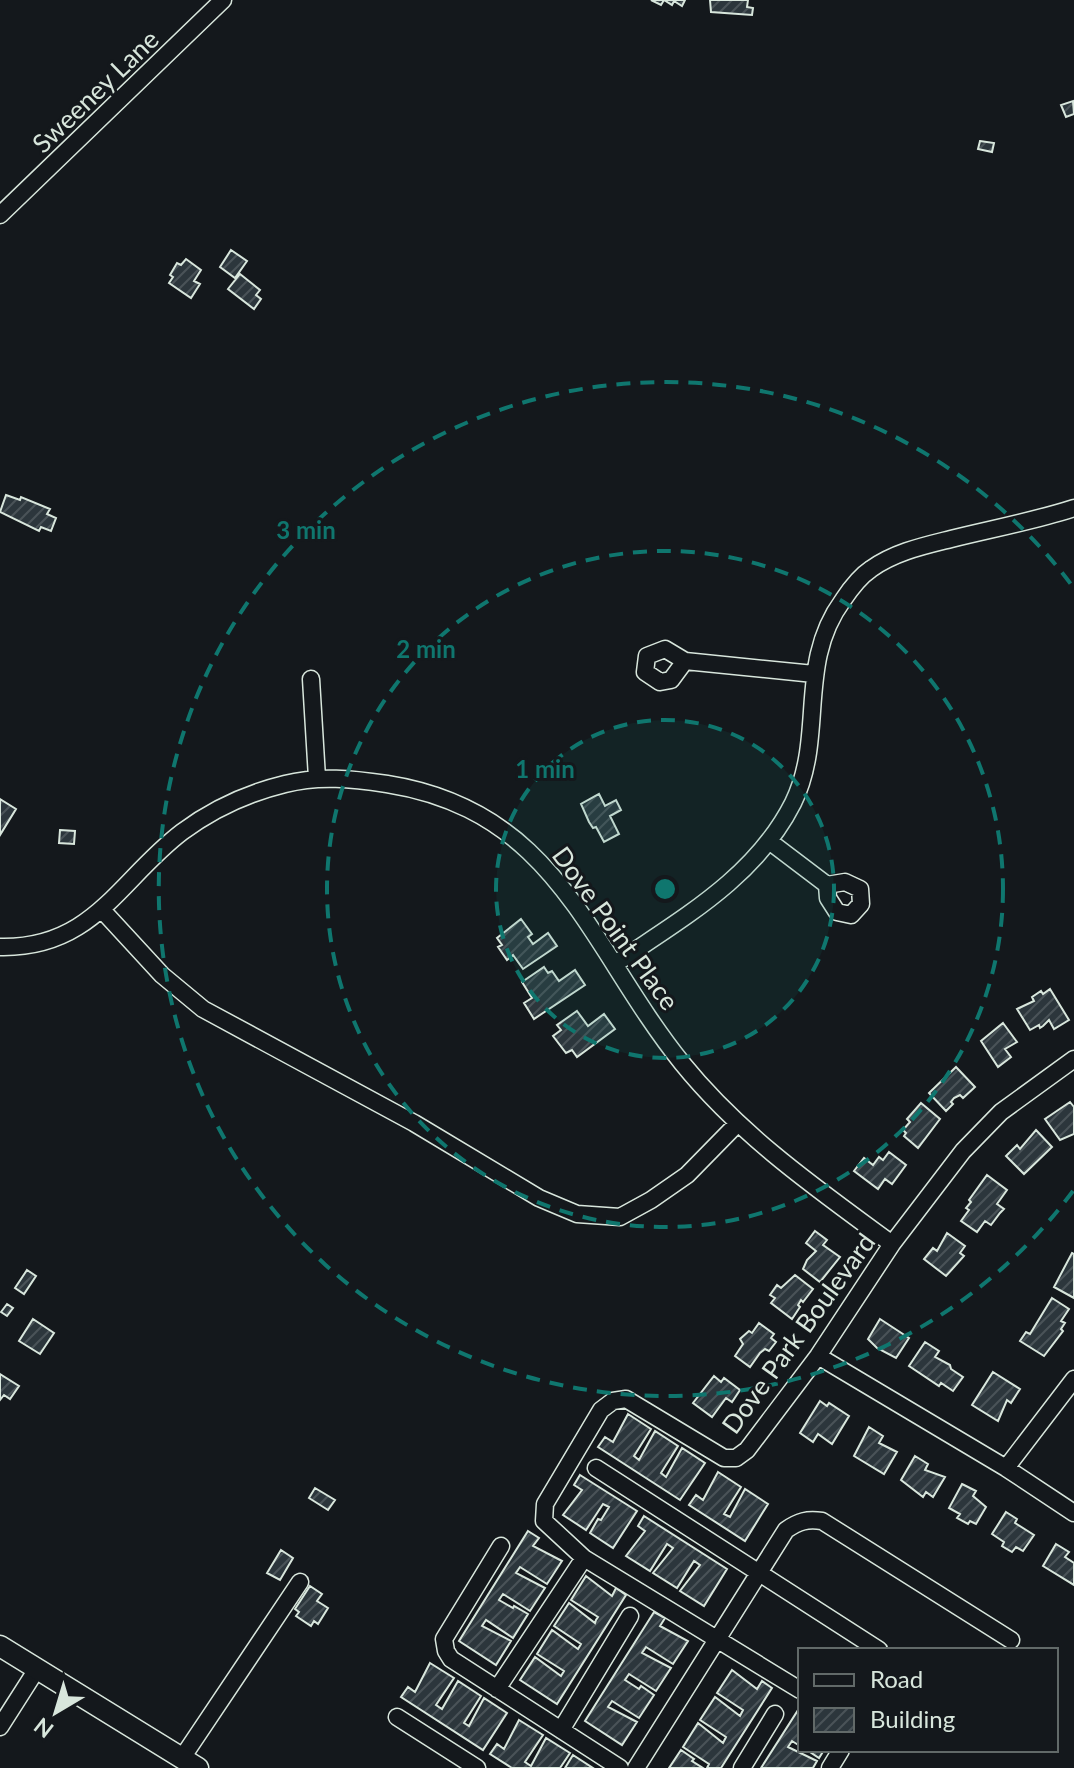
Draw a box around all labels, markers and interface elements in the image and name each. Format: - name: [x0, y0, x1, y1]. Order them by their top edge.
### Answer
- street label: Sweeney Lane: [25, 23, 165, 159]
- text: 3 min: [276, 515, 336, 544]
- text: 2 min: [396, 634, 456, 663]
- text: 1 min: [515, 754, 575, 783]
- street label: Dove Point Place: [546, 840, 686, 1016]
- centre of rings: [651, 875, 679, 903]
- street label: Dove Park Boulevard: [715, 1227, 881, 1439]
- legend: [798, 1648, 1058, 1752]
- text: Road: [870, 1664, 923, 1693]
- north arrow: [16, 1672, 96, 1752]
- text: Building: [870, 1704, 955, 1733]
- text: N: [28, 1712, 58, 1744]

